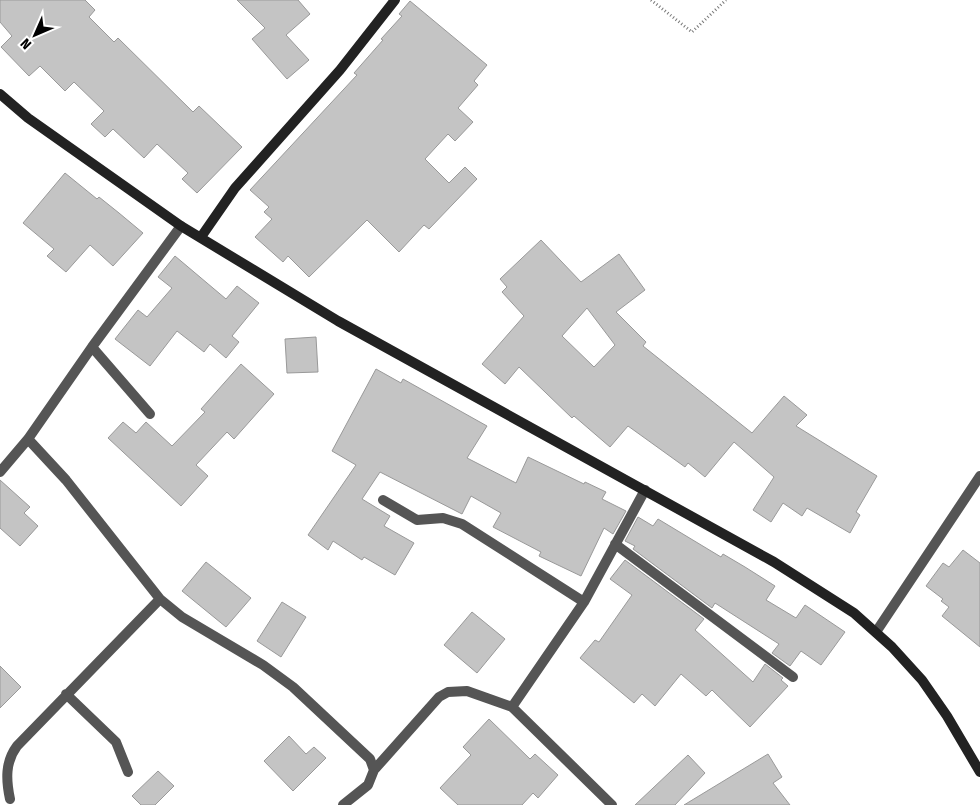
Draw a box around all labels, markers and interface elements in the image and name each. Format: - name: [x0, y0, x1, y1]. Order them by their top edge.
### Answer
- north arrow: [10, 10, 60, 60]
- text: N: [17, 35, 35, 53]

